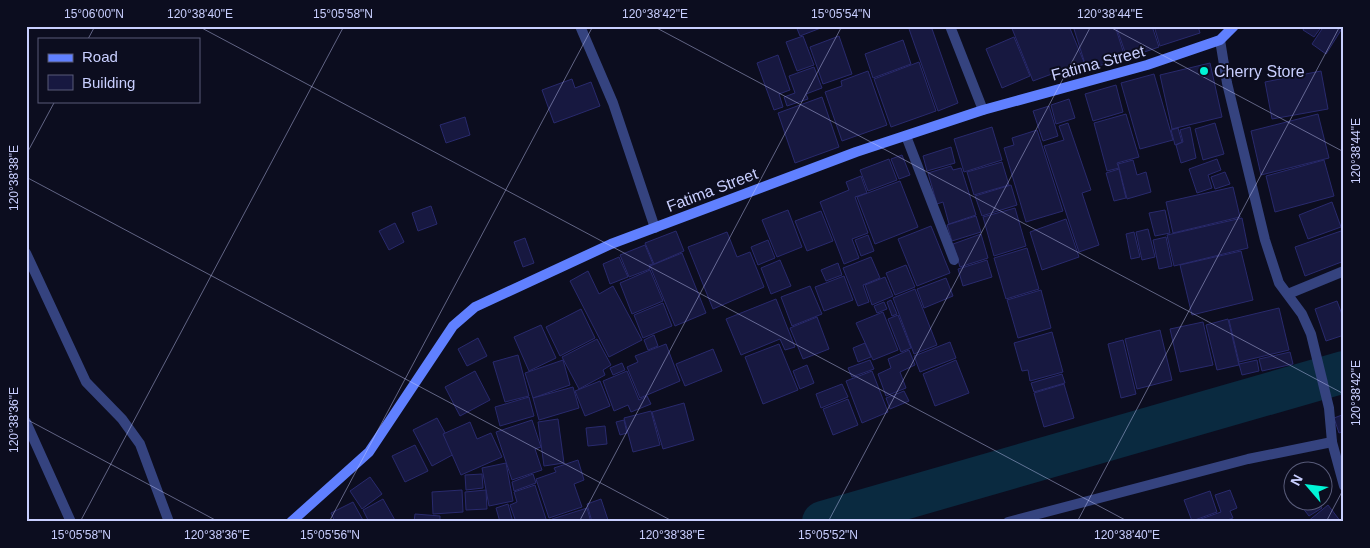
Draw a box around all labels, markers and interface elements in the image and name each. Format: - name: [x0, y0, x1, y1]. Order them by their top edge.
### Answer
- text: 15°06'00"N: [64, 7, 124, 21]
- text: 120°38'40"E: [167, 7, 233, 21]
- text: 15°05'58"N: [313, 7, 373, 21]
- text: 120°38'42"E: [622, 7, 688, 21]
- text: 15°05'54"N: [811, 7, 871, 21]
- text: 120°38'44"E: [1077, 7, 1143, 21]
- legend: [38, 38, 200, 102]
- street label: Fatima Street: [1049, 42, 1147, 84]
- text: Road: [82, 48, 118, 65]
- place label: Cherry Store: [1214, 63, 1305, 80]
- marker: Cherry Store: [1198, 65, 1210, 77]
- text: Building: [82, 74, 135, 91]
- text: 120°38'44"E: [1349, 118, 1363, 184]
- text: 120°38'38"E: [7, 145, 21, 211]
- street label: Fatima Street: [664, 165, 760, 215]
- text: 120°38'42"E: [1349, 360, 1363, 426]
- text: 120°38'36"E: [7, 387, 21, 453]
- north arrow: [1282, 460, 1332, 510]
- text: N: [1287, 472, 1306, 488]
- text: 15°05'58"N: [51, 528, 111, 542]
- text: 120°38'36"E: [184, 528, 250, 542]
- text: 15°05'56"N: [300, 528, 360, 542]
- text: 120°38'38"E: [639, 528, 705, 542]
- text: 15°05'52"N: [798, 528, 858, 542]
- text: 120°38'40"E: [1094, 528, 1160, 542]

